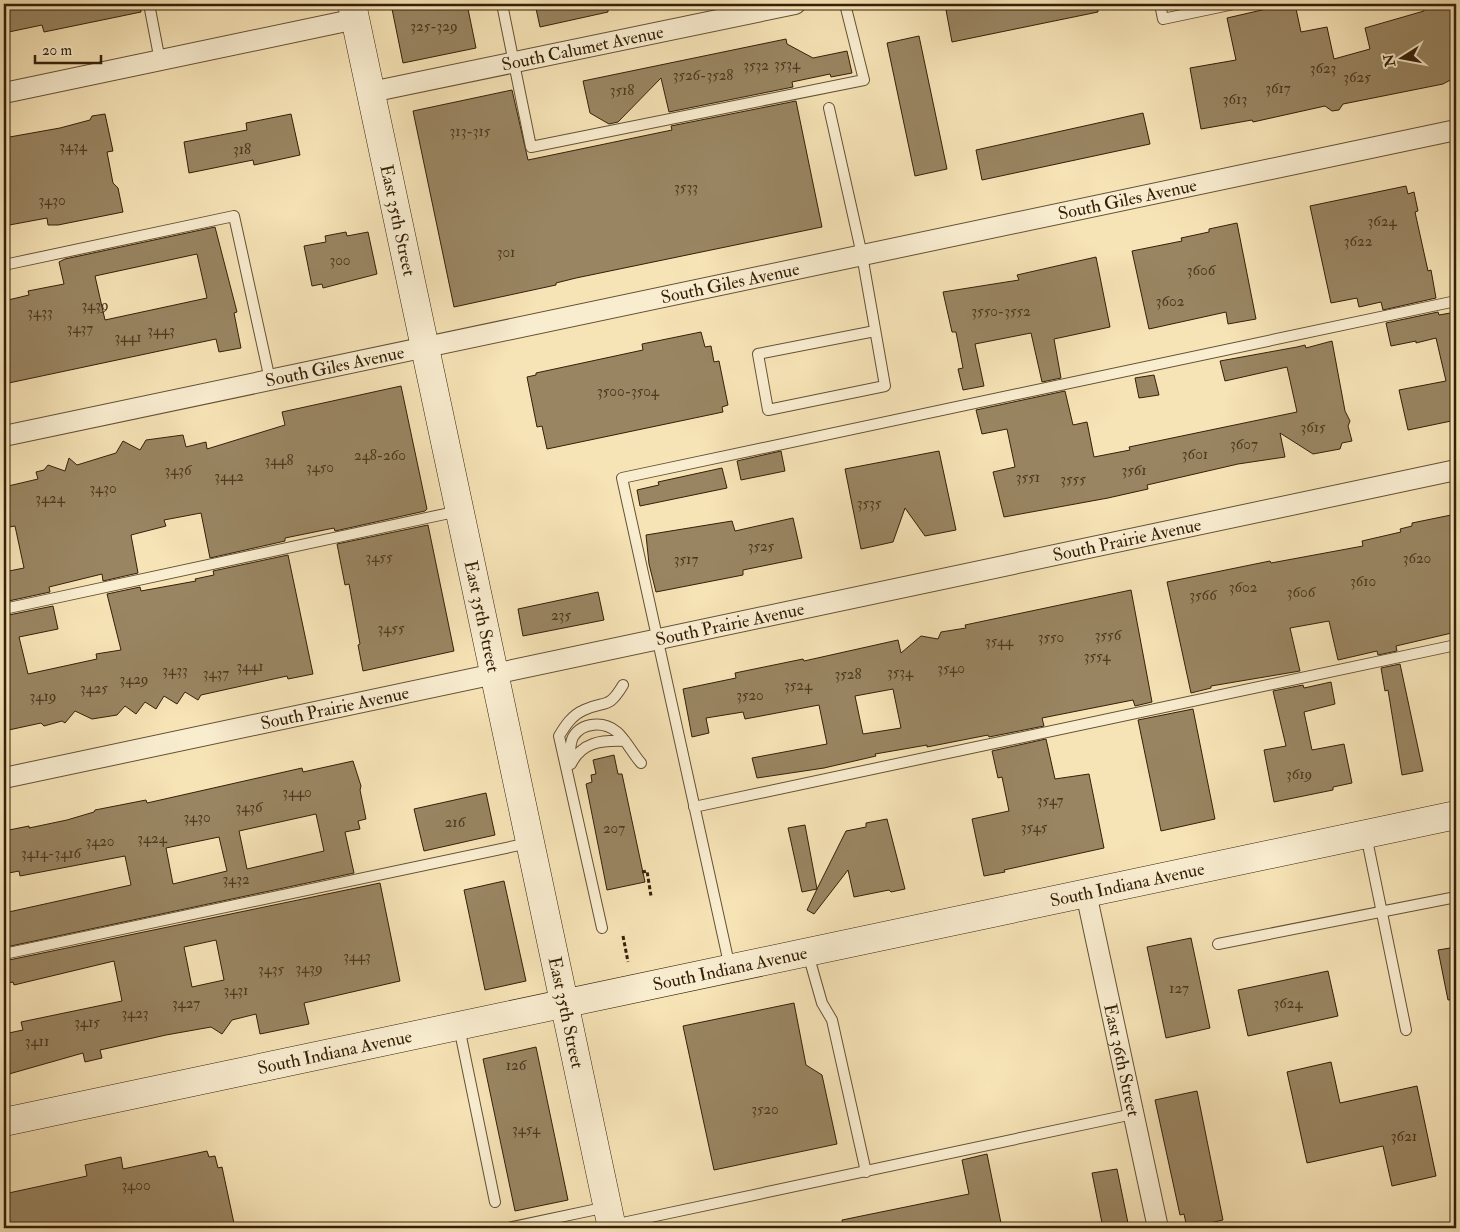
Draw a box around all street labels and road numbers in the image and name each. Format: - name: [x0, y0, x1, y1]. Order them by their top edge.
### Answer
- street label: South Calumet Avenue: [500, 21, 666, 77]
- street label: East 35th Street: [374, 162, 421, 278]
- street label: South Giles Avenue: [1056, 174, 1199, 226]
- street label: South Giles Avenue: [659, 258, 802, 309]
- street label: South Giles Avenue: [263, 341, 407, 393]
- street label: South Prairie Avenue: [1051, 513, 1204, 567]
- street label: East 35th Street: [459, 559, 505, 675]
- street label: South Prairie Avenue: [654, 597, 807, 651]
- street label: South Prairie Avenue: [258, 681, 412, 735]
- street label: South Indiana Avenue: [1048, 857, 1207, 913]
- street label: South Indiana Avenue: [651, 941, 810, 997]
- street label: East 35th Street: [543, 955, 589, 1071]
- street label: East 36th Street: [1098, 1002, 1145, 1119]
- street label: South Indiana Avenue: [255, 1025, 415, 1080]

